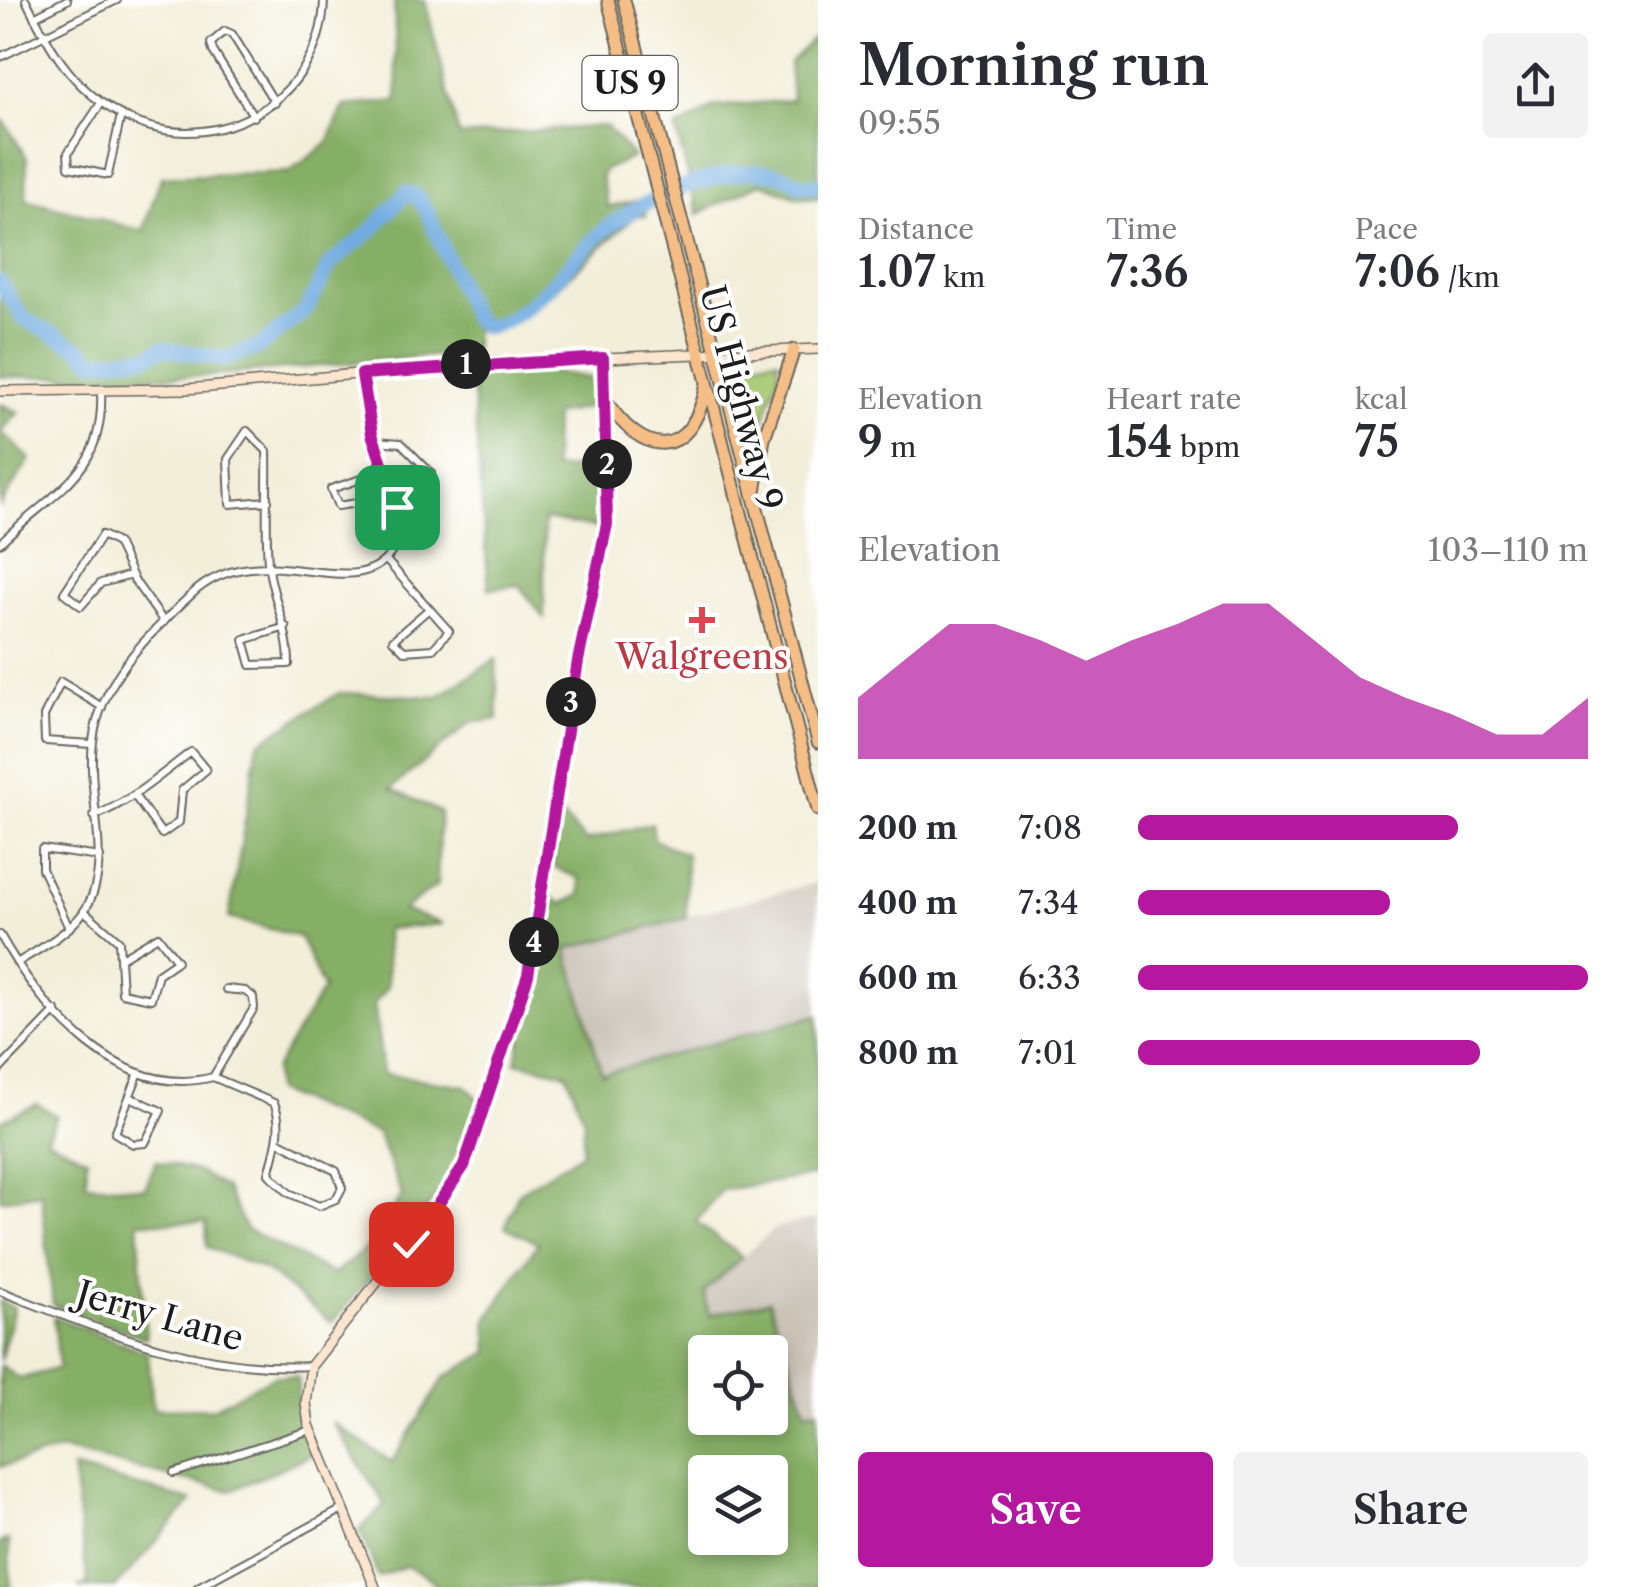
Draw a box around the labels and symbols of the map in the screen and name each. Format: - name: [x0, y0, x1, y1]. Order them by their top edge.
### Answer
- road number: US 9: [582, 56, 678, 110]
- street label: US Highway 9: [691, 281, 792, 515]
- pin: 1: [441, 339, 491, 389]
- pin: 2: [582, 439, 632, 489]
- pin: [355, 465, 440, 550]
- marker: Walgreens: [691, 609, 713, 631]
- place label: Walgreens: [614, 635, 789, 678]
- pin: 3: [546, 677, 596, 727]
- pin: 4: [509, 917, 559, 967]
- pin: [369, 1202, 454, 1287]
- street label: Jerry Lane: [67, 1270, 249, 1360]

